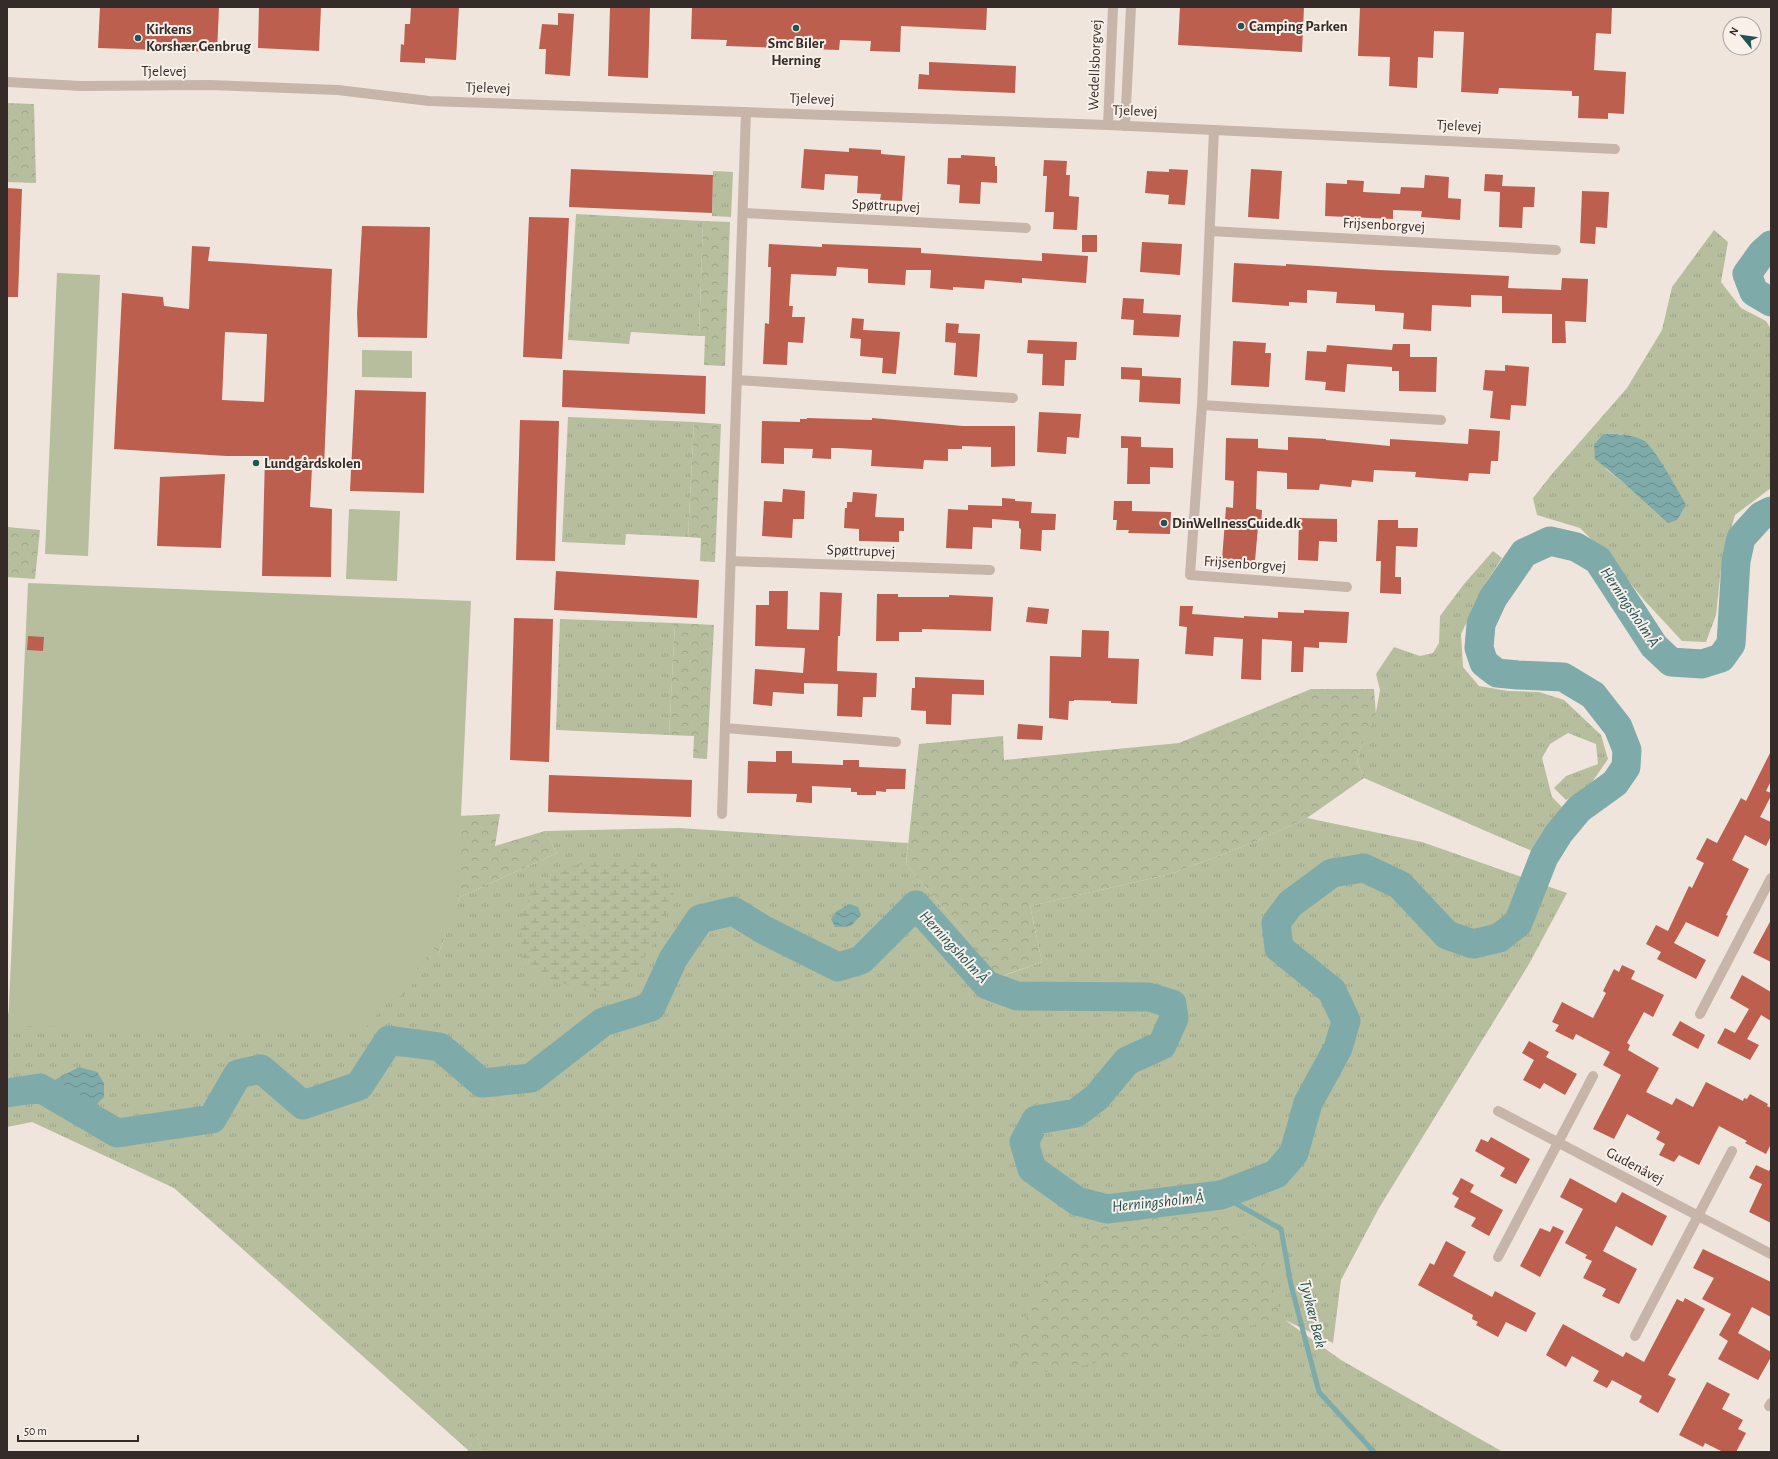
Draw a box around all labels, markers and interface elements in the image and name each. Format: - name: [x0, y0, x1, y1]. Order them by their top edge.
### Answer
- north arrow: [1722, 16, 1762, 56]
- street label: Wedellsborgvej: [1086, 19, 1104, 111]
- place label: Camping Parken: [1249, 19, 1348, 34]
- marker: Camping Parken: [1236, 21, 1246, 31]
- place label: Kirkens Korshær Genbrug: [146, 22, 251, 54]
- marker: Smc Biler Herning: [791, 23, 801, 33]
- text: N: [1727, 25, 1740, 37]
- marker: Kirkens Korshær Genbrug: [133, 33, 143, 43]
- place label: Smc Biler Herning: [768, 36, 825, 68]
- street label: Tjelevej: [141, 64, 187, 79]
- street label: Tjelevej: [465, 80, 511, 96]
- street label: Tjelevej: [789, 91, 835, 107]
- street label: Tjelevej: [1112, 103, 1158, 119]
- street label: Tjelevej: [1436, 117, 1482, 135]
- street label: Spøttrupvej: [851, 197, 921, 215]
- street label: Frijsenborgvej: [1342, 215, 1426, 235]
- place label: Lundgårdskolen: [264, 456, 361, 471]
- marker: Lundgårdskolen: [251, 458, 261, 468]
- place label: DinWellnessGuide.dk: [1172, 516, 1301, 531]
- marker: DinWellnessGuide.dk: [1159, 518, 1169, 528]
- street label: Spøttrupvej: [826, 542, 896, 560]
- street label: Frijsenborgvej: [1203, 554, 1287, 574]
- water label: Herningsholm Å: [1597, 563, 1664, 650]
- water label: Herningsholm Å: [917, 906, 993, 986]
- street label: Gudenåvej: [1604, 1145, 1666, 1187]
- water label: Herningsholm Å: [1111, 1187, 1205, 1215]
- water label: Tyvkær Bæk: [1297, 1278, 1329, 1350]
- scale bar: [18, 1417, 138, 1443]
- text: 50 m: [24, 1425, 47, 1437]

